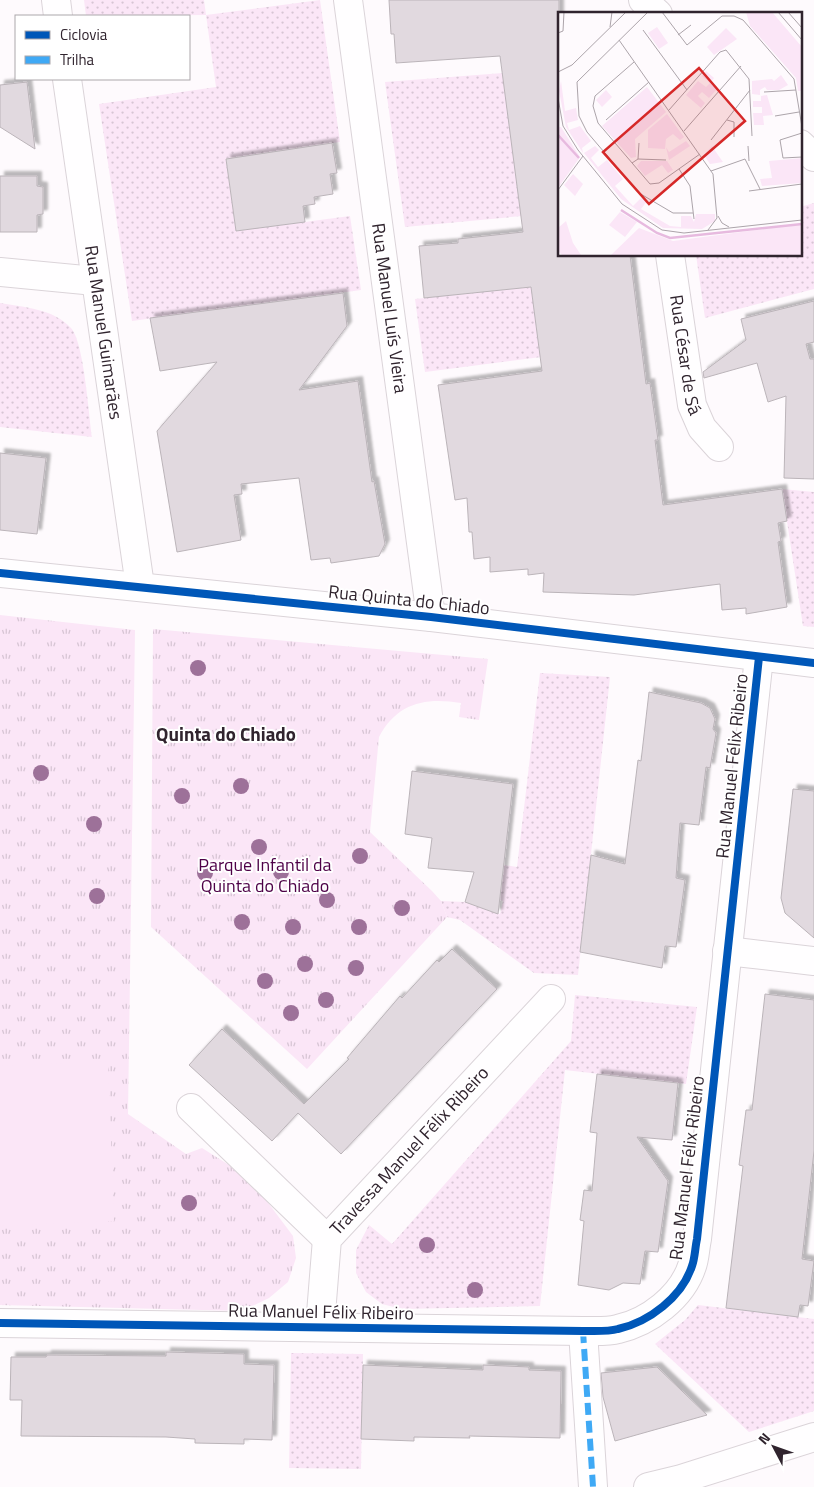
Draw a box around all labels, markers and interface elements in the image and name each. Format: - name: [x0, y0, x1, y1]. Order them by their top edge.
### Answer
- inset map: [558, 12, 802, 256]
- legend: [15, 15, 190, 80]
- text: Ciclovia: [60, 23, 108, 46]
- text: Trilha: [60, 48, 95, 71]
- street label: Rua Manuel Luís Vieira: [365, 221, 415, 395]
- street label: Rua Manuel Guimarães: [78, 243, 130, 421]
- street label: Rua César de Sá: [663, 293, 709, 419]
- street label: Rua Quinta do Chiado: [327, 578, 491, 621]
- street label: Rua Manuel Félix Ribeiro: [708, 672, 755, 860]
- district label: Quinta do Chiado: [156, 719, 296, 748]
- park label: Parque Infantil da Quinta do Chiado: [198, 851, 332, 899]
- street label: Travessa Manuel Félix Ribeiro: [323, 1060, 495, 1241]
- street label: Rua Manuel Félix Ribeiro: [662, 1074, 711, 1262]
- street label: Rua Manuel Félix Ribeiro: [228, 1296, 414, 1327]
- north arrow: [749, 1422, 799, 1472]
- text: N: [753, 1428, 775, 1449]

